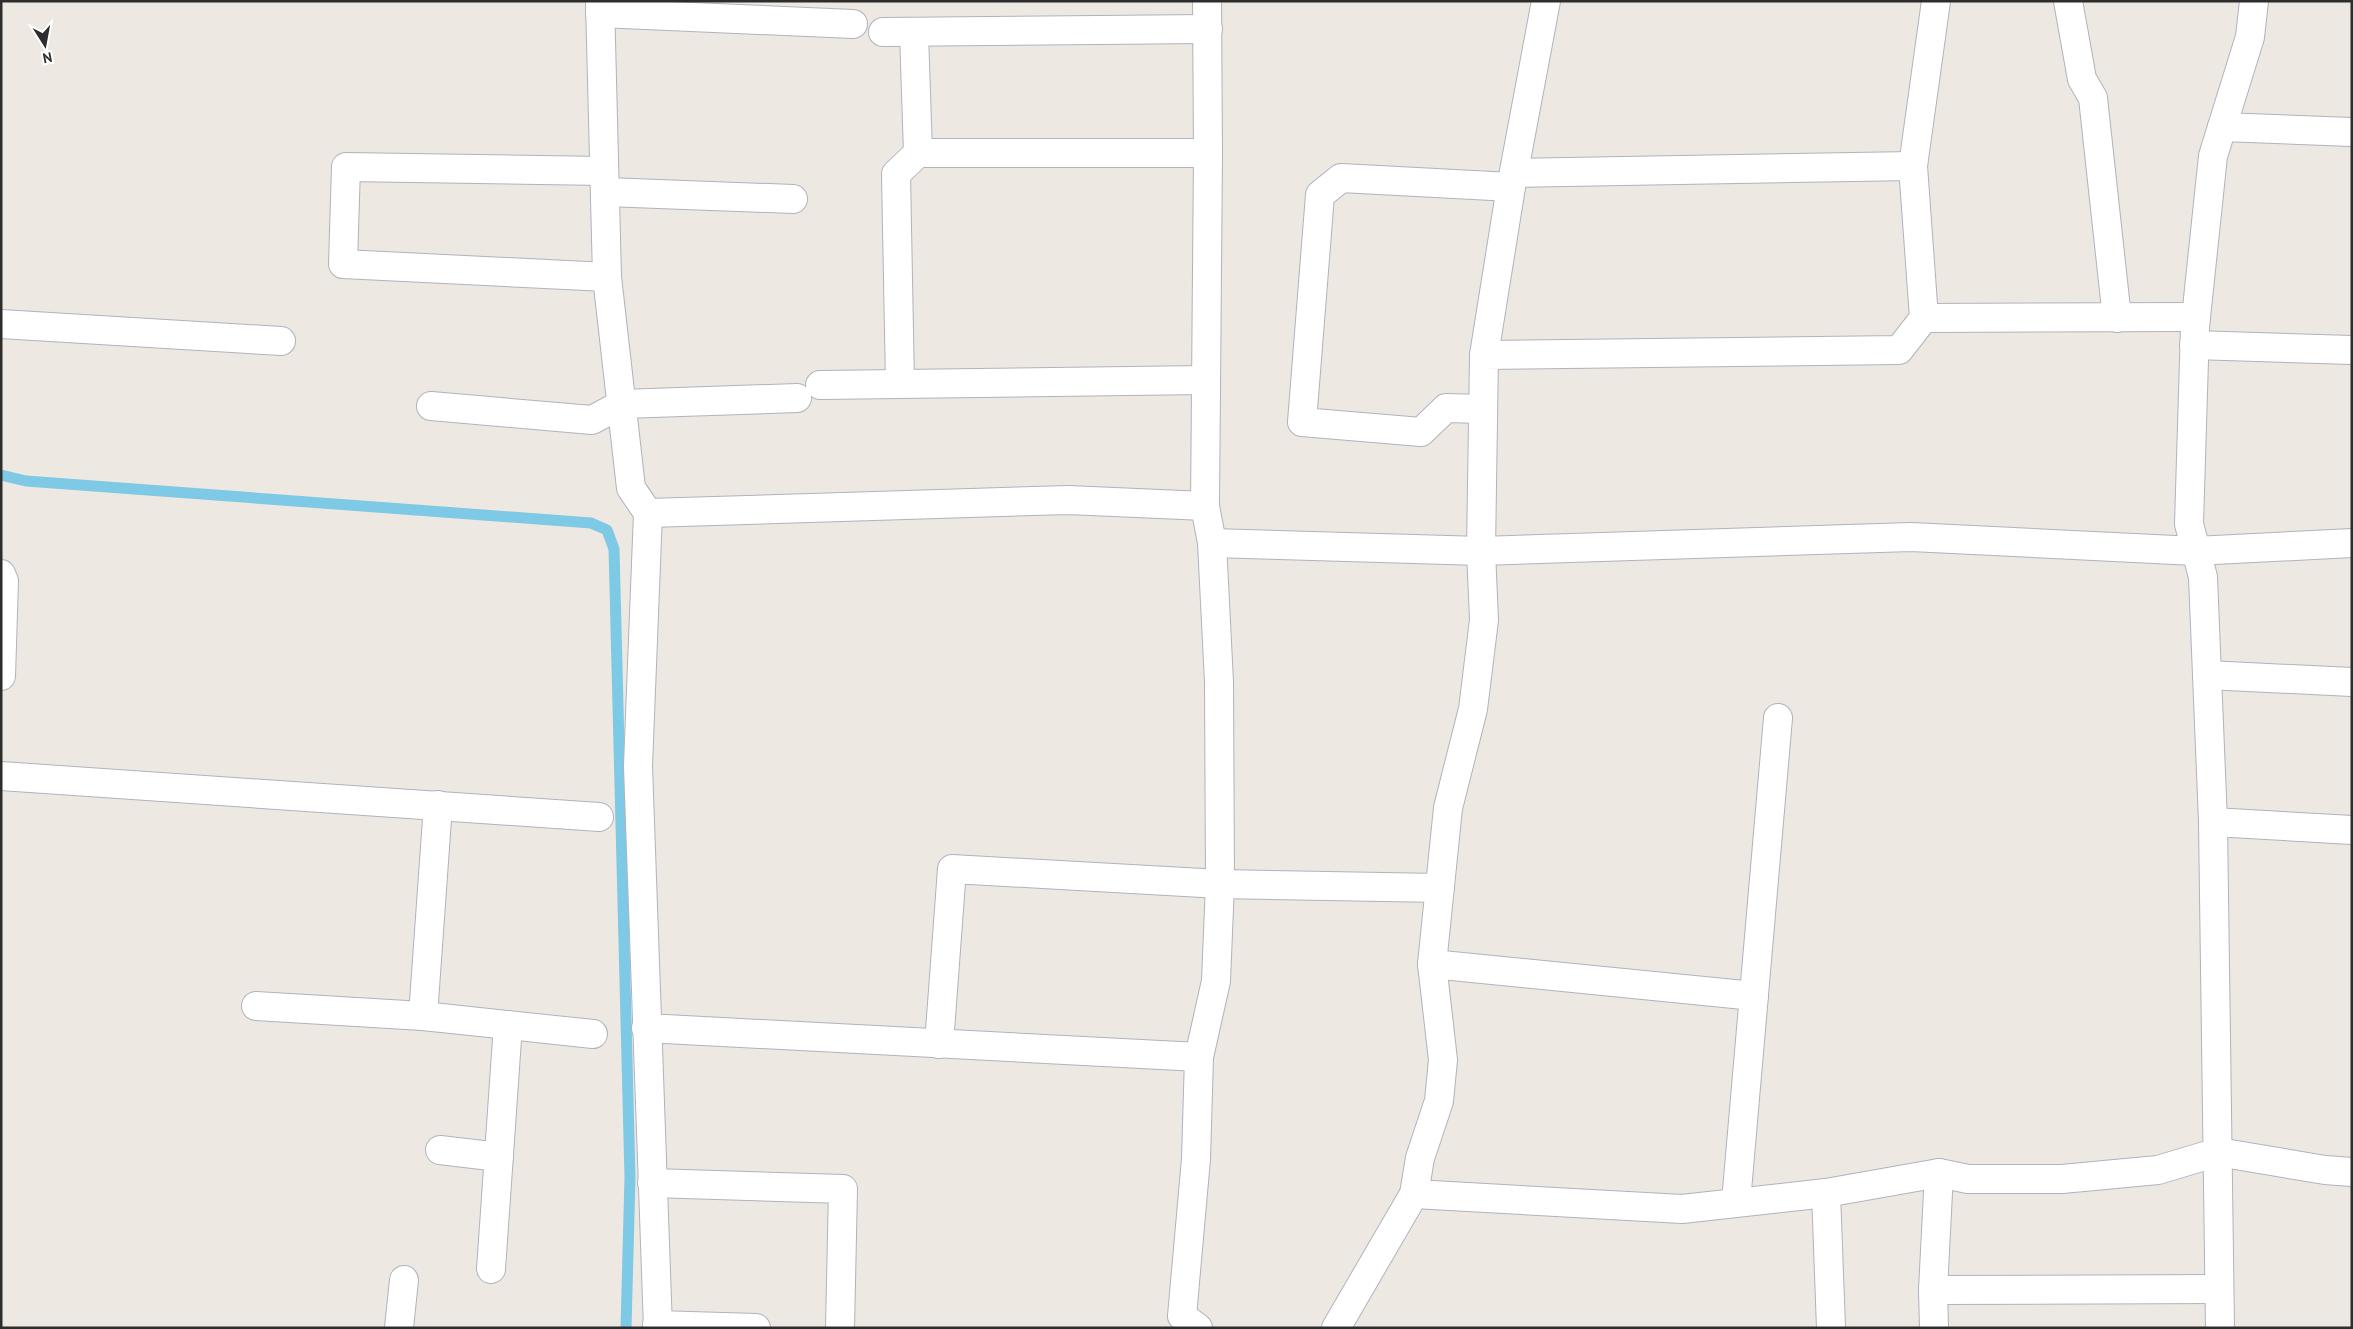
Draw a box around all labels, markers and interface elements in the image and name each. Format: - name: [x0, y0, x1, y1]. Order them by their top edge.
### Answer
- north arrow: [20, 20, 70, 70]
- text: N: [41, 48, 54, 67]

